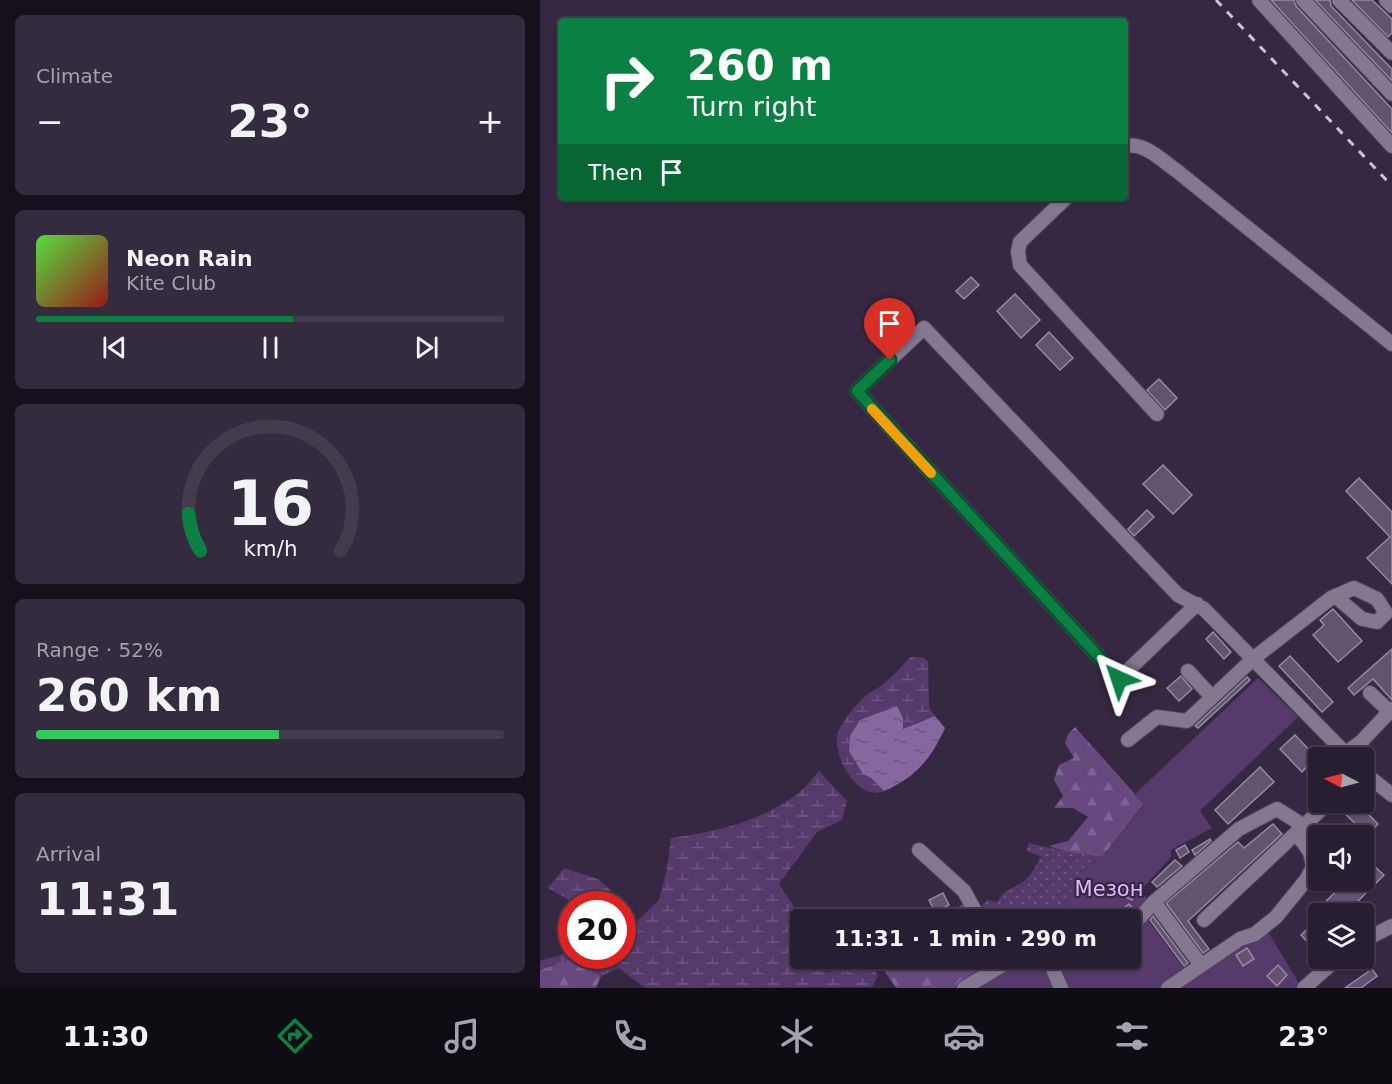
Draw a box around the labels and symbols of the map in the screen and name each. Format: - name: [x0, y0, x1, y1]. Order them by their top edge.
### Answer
- pin: [864, 298, 915, 360]
- position arrow: [1087, 647, 1151, 711]
- north arrow: [1308, 747, 1374, 813]
- park label: Мезон: [1075, 877, 1143, 901]
- speed limit sign: 20: [558, 891, 636, 969]

